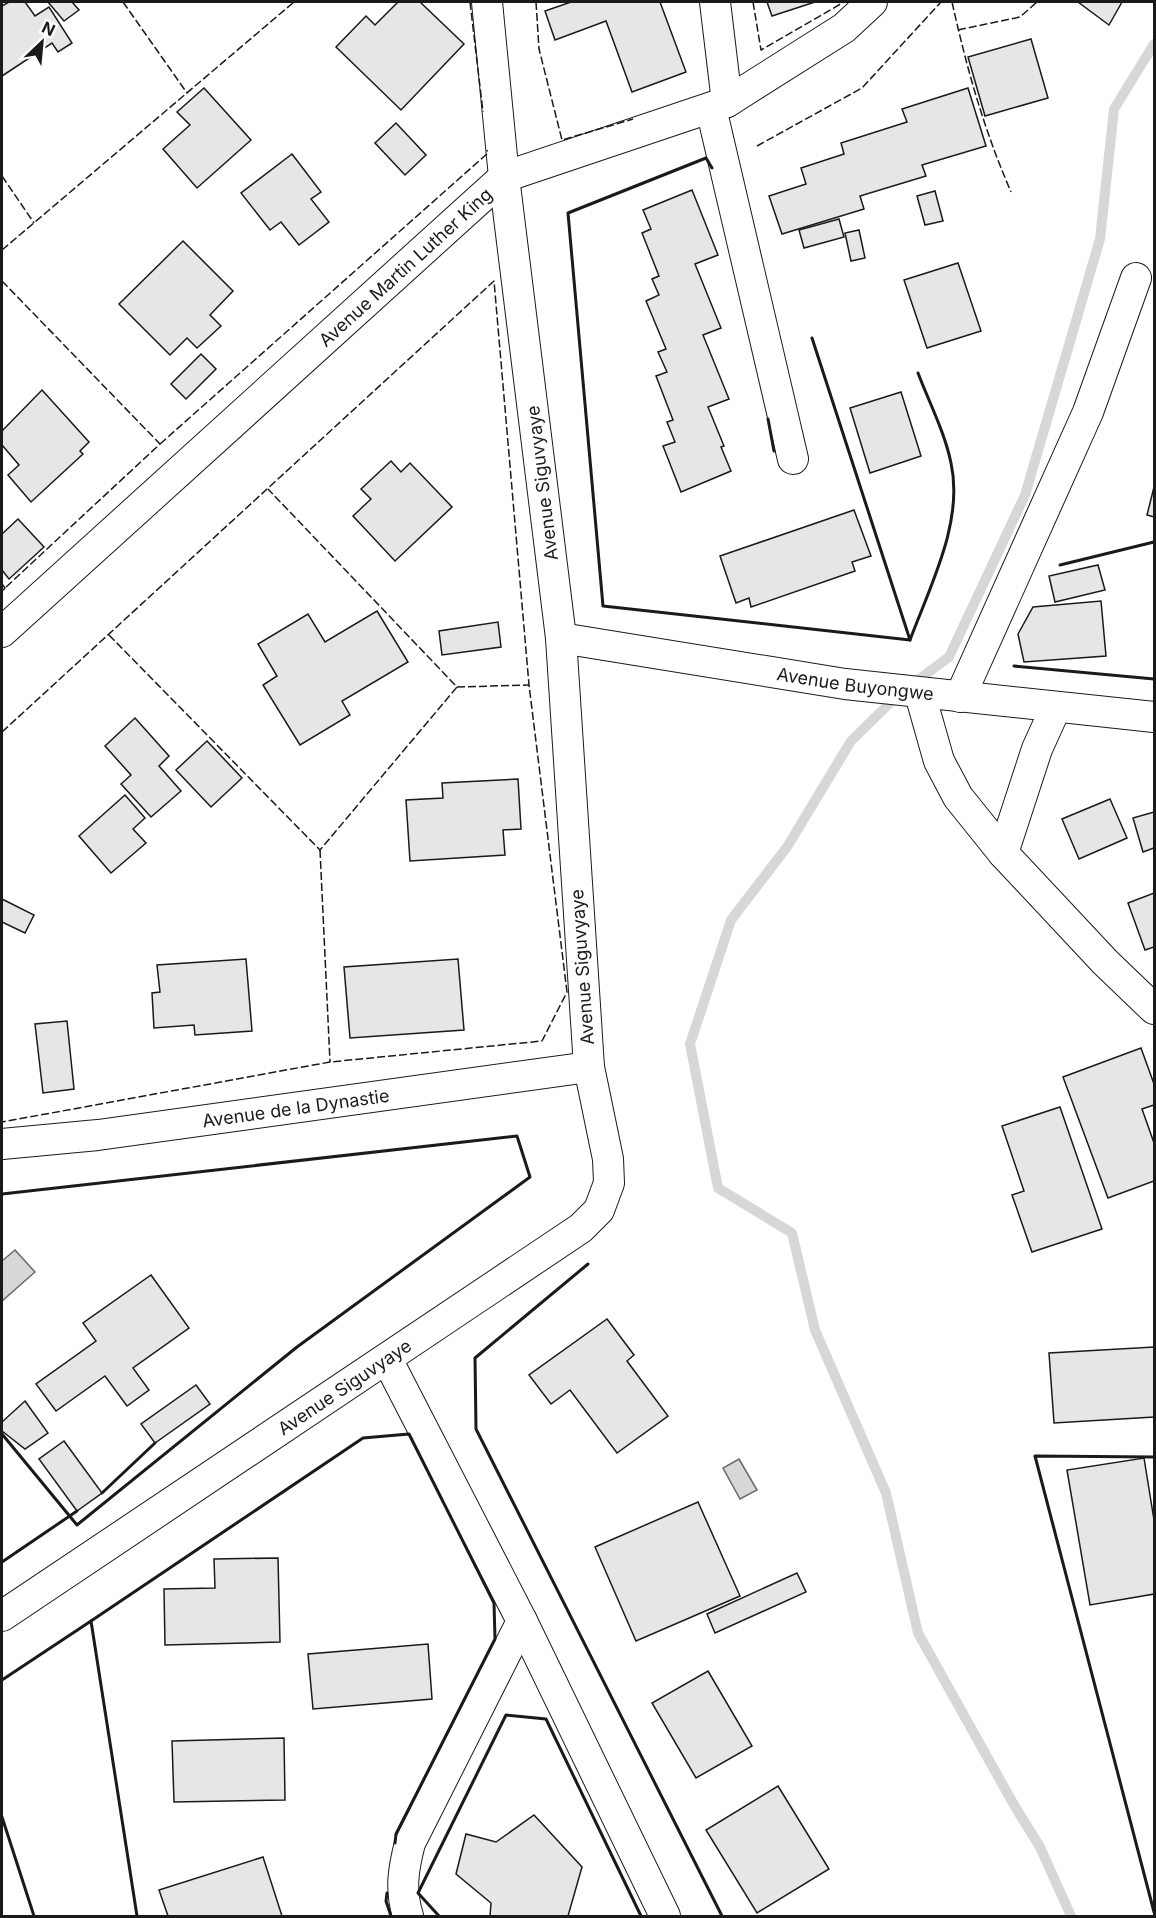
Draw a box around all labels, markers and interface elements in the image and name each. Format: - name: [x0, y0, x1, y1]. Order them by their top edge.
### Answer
- north arrow: [12, 12, 72, 72]
- text: N: [39, 17, 58, 40]
- street label: Avenue Martin Luther King: [314, 183, 496, 350]
- street label: Avenue Siguvyaye: [522, 404, 562, 562]
- street label: Avenue Buyongwe: [776, 663, 935, 704]
- street label: Avenue Siguvyaye: [566, 888, 598, 1046]
- street label: Avenue de la Dynastie: [201, 1084, 391, 1131]
- street label: Avenue Siguvyaye: [274, 1334, 415, 1439]

